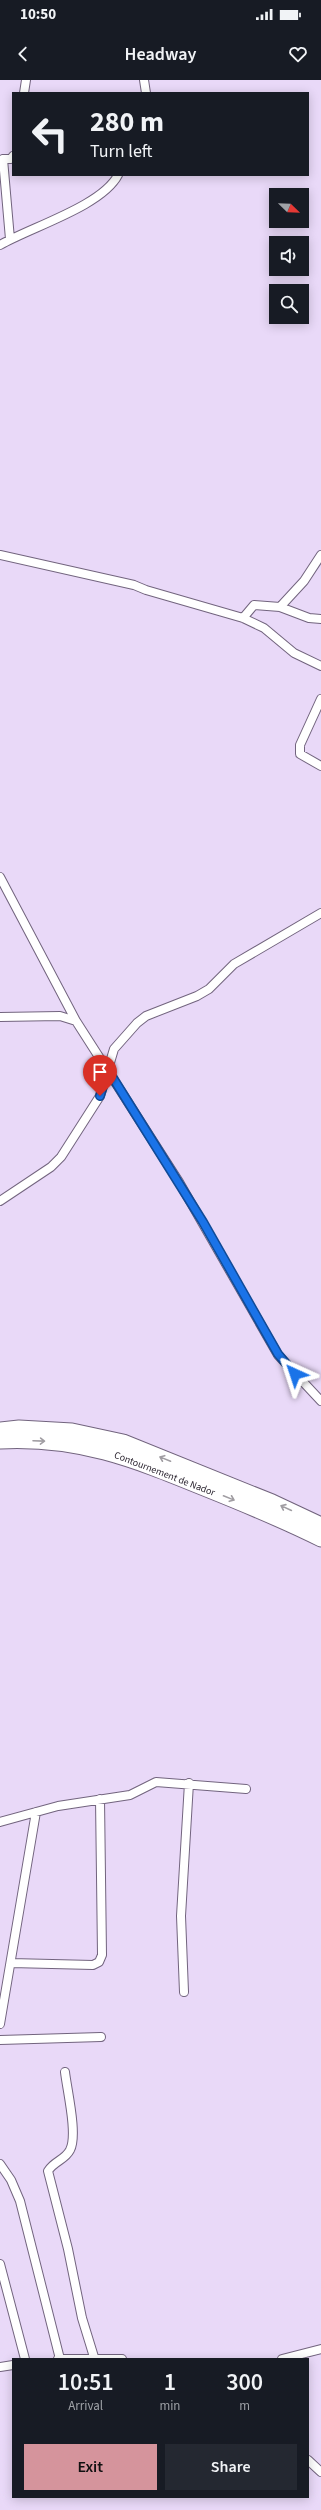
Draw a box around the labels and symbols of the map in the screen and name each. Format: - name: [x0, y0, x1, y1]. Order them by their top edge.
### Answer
- north arrow: [269, 188, 309, 228]
- pin: [83, 1055, 117, 1096]
- position arrow: [274, 1353, 316, 1395]
- one-way arrow: [32, 1437, 45, 1444]
- street label: Contournement de Nador: [112, 1448, 218, 1500]
- one-way arrow: [160, 1455, 172, 1463]
- one-way arrow: [223, 1494, 235, 1502]
- one-way arrow: [280, 1504, 292, 1512]

